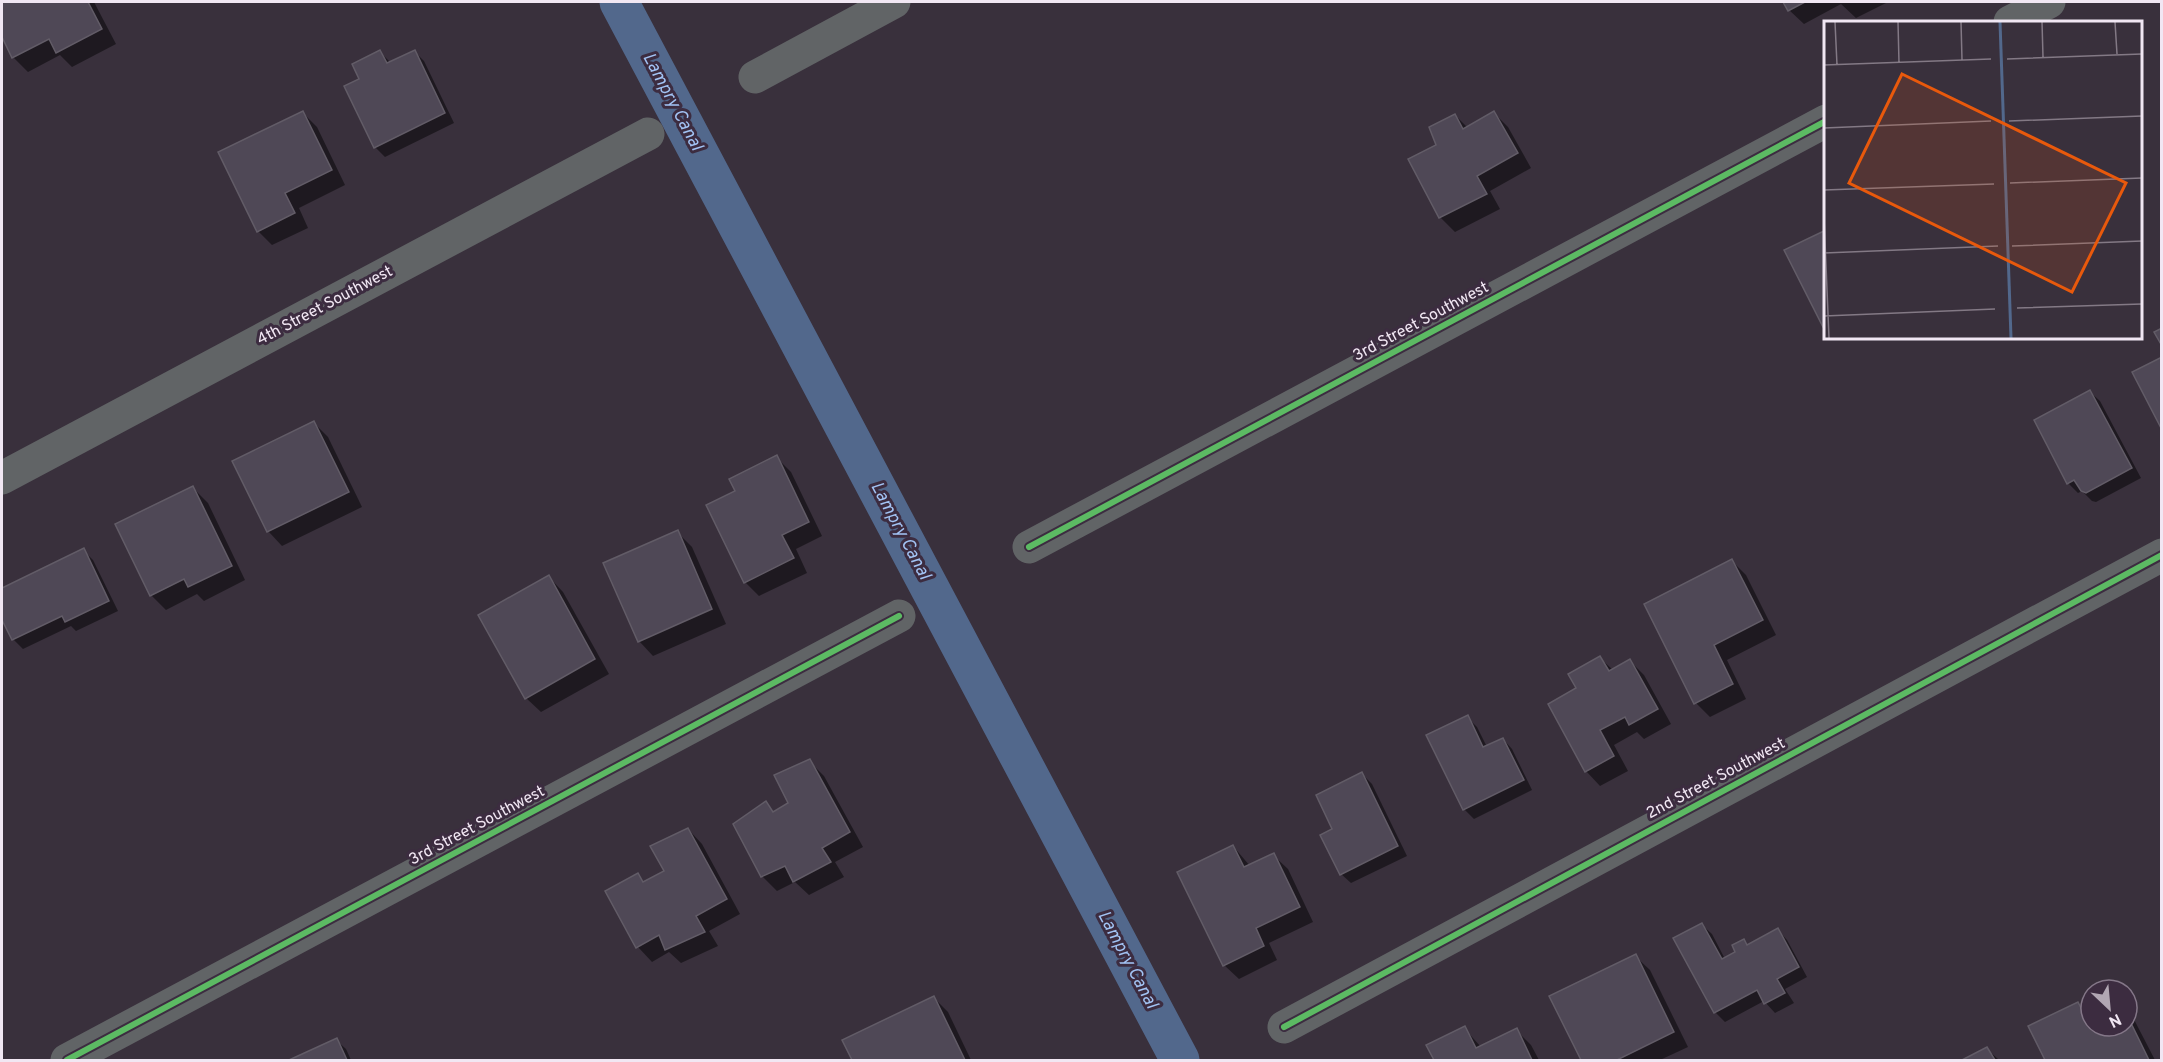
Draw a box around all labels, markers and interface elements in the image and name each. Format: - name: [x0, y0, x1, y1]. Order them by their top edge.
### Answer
- inset map: [1824, 21, 2142, 339]
- water label: Lampry Canal: [637, 49, 708, 156]
- street label: 4th Street Southwest: [254, 262, 396, 350]
- street label: 3rd Street Southwest: [1350, 278, 1492, 366]
- water label: Lampry Canal: [865, 478, 936, 585]
- street label: 2nd Street Southwest: [1643, 734, 1789, 824]
- street label: 3rd Street Southwest: [406, 782, 548, 870]
- water label: Lampry Canal: [1092, 907, 1163, 1014]
- north arrow: [2079, 978, 2139, 1038]
- text: N: [2105, 1008, 2124, 1031]

